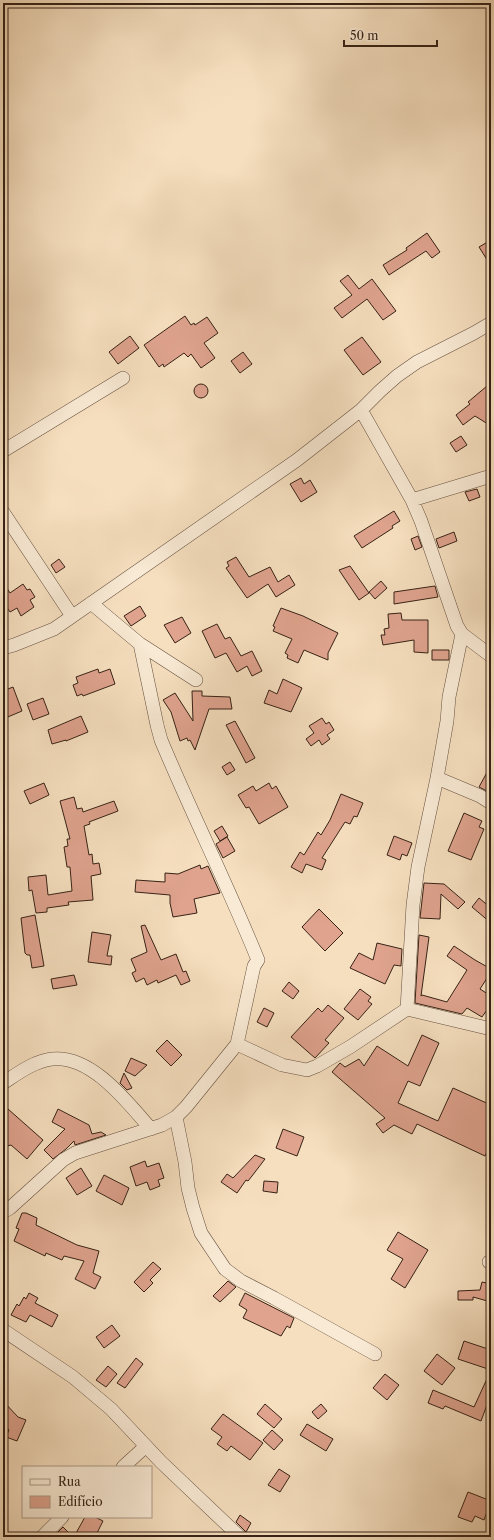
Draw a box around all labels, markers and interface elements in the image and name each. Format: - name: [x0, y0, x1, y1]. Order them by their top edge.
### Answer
- scale bar: [344, 22, 437, 48]
- text: 50 m: [350, 28, 379, 43]
- legend: [22, 1466, 152, 1518]
- text: Rua: [58, 1474, 81, 1489]
- text: Edifício: [58, 1494, 103, 1509]

